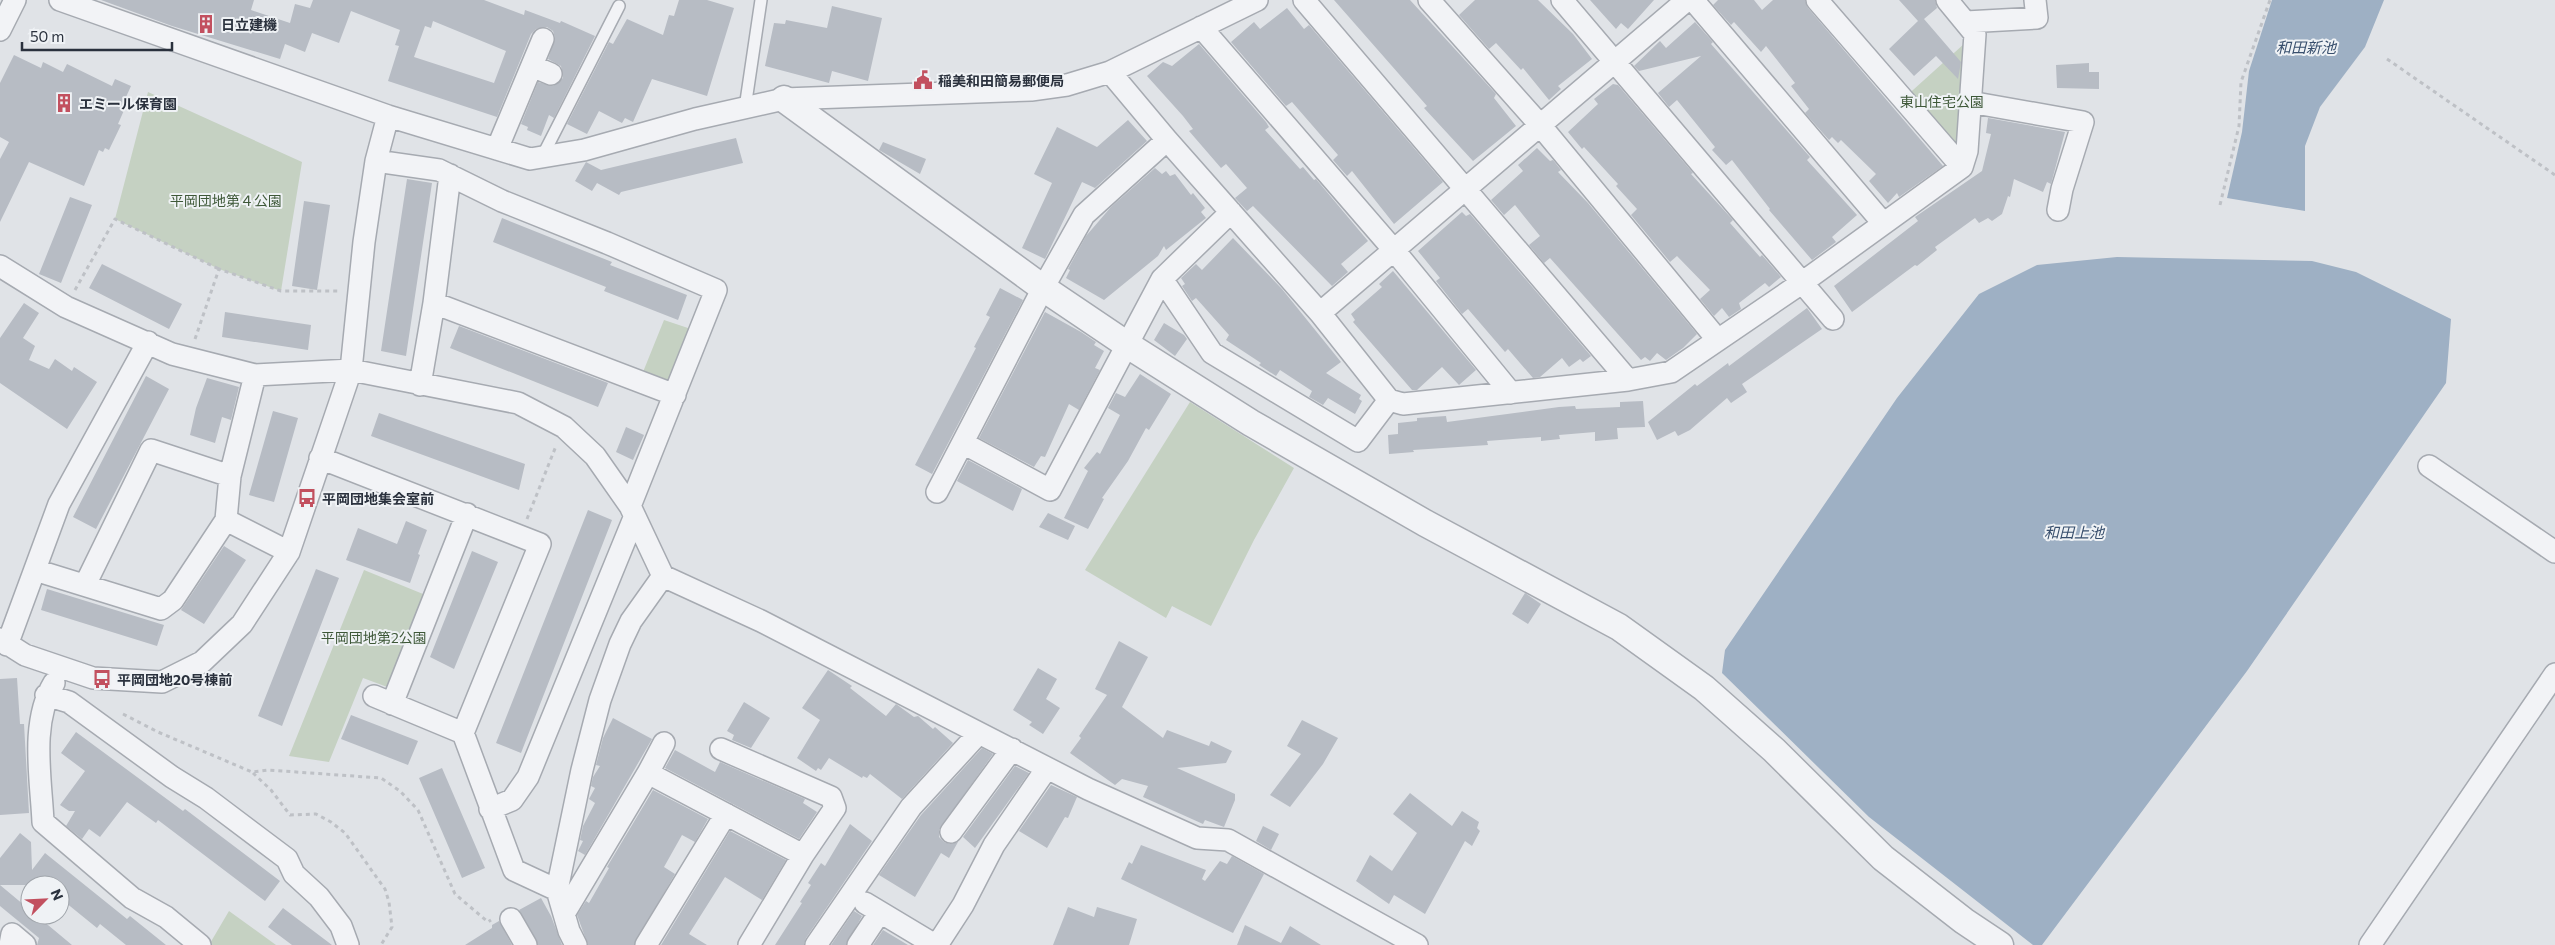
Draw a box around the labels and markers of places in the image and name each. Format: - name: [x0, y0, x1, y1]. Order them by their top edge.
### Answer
- building icon: 日立建機: [195, 13, 217, 35]
- place label: 日立建機: [221, 16, 277, 33]
- public building icon: 稲美和田簡易郵便局: [912, 69, 934, 91]
- place label: 稲美和田簡易郵便局: [938, 72, 1064, 89]
- building icon: エミール保育園: [53, 92, 75, 114]
- place label: エミール保育園: [79, 95, 177, 112]
- bus stop icon: 平岡団地集会室前: [296, 487, 318, 509]
- place label: 平岡団地集会室前: [322, 490, 434, 507]
- bus stop icon: 平岡団地20号棟前: [91, 668, 113, 690]
- place label: 平岡団地20号棟前: [117, 671, 232, 688]

